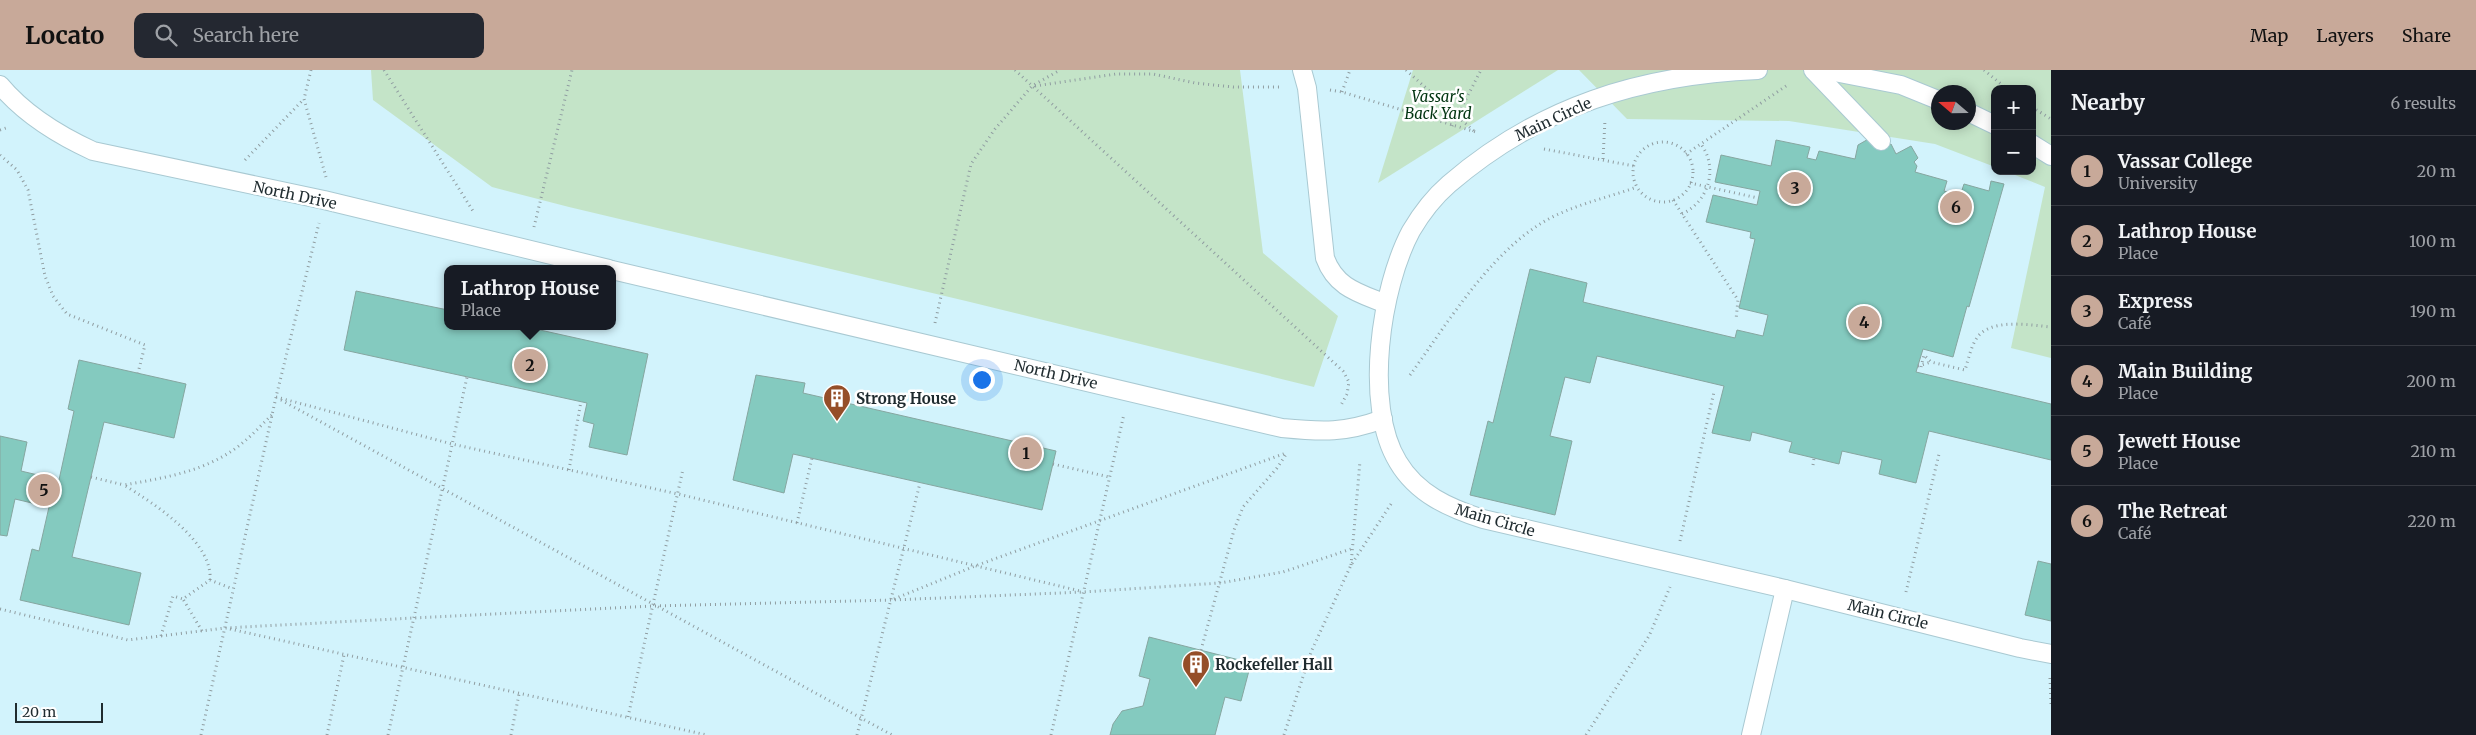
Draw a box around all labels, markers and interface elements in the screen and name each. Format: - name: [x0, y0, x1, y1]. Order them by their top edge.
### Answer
- search box: [134, 13, 484, 58]
- text: Locato: [25, 20, 104, 51]
- icon: search: [152, 21, 180, 49]
- text: Search here: [192, 23, 299, 47]
- text: Map: [2250, 24, 2288, 47]
- text: Layers: [2316, 24, 2374, 47]
- text: Share: [2402, 24, 2451, 47]
- north arrow: [1931, 85, 1976, 130]
- map controls: [1991, 85, 2036, 175]
- button: +: [1991, 85, 2036, 130]
- park label: Vassar's Back Yard: [1405, 87, 1472, 123]
- text: Nearby: [2071, 89, 2145, 116]
- street label: Main Circle: [1512, 93, 1594, 145]
- text: 6 results: [2391, 93, 2456, 113]
- button: −: [1991, 130, 2036, 175]
- text: Vassar College: [2118, 149, 2252, 173]
- text: 1: [2083, 161, 2091, 181]
- text: 20 m: [2417, 161, 2456, 181]
- pin: 3: [1779, 169, 1811, 207]
- text: University: [2118, 173, 2198, 193]
- street label: North Drive: [251, 177, 339, 213]
- pin: 6: [1940, 188, 1972, 226]
- text: Lathrop House: [2118, 219, 2256, 243]
- text: 2: [2082, 231, 2092, 251]
- text: 100 m: [2409, 231, 2456, 251]
- text: Place: [2118, 243, 2158, 263]
- popup: [444, 265, 616, 330]
- text: Lathrop House: [461, 276, 599, 300]
- text: Express: [2118, 289, 2193, 313]
- text: Place: [461, 300, 501, 320]
- text: 3: [2082, 301, 2092, 321]
- text: 190 m: [2410, 301, 2456, 321]
- pin: 4: [1848, 303, 1880, 341]
- text: Café: [2118, 313, 2151, 333]
- pin: 2: [514, 346, 546, 384]
- street label: North Drive: [1012, 355, 1100, 393]
- text: Main Building: [2118, 359, 2252, 383]
- your location: [969, 367, 995, 393]
- text: 4: [2082, 371, 2092, 391]
- text: 200 m: [2406, 371, 2456, 391]
- building icon: Strong House: [822, 383, 852, 422]
- text: Place: [2118, 383, 2158, 403]
- place label: Strong House: [856, 389, 956, 408]
- text: Jewett House: [2118, 429, 2241, 453]
- pin: 1: [1010, 434, 1042, 472]
- text: 5: [2082, 441, 2092, 461]
- text: 210 m: [2411, 441, 2456, 461]
- text: Place: [2118, 453, 2158, 473]
- pin: 5: [28, 471, 60, 509]
- text: The Retreat: [2118, 499, 2228, 523]
- street label: Main Circle: [1453, 500, 1537, 540]
- text: 6: [2082, 511, 2092, 531]
- text: 220 m: [2408, 511, 2456, 531]
- text: Café: [2118, 523, 2151, 543]
- street label: Main Circle: [1846, 595, 1930, 633]
- building icon: Rockefeller Hall: [1181, 649, 1211, 688]
- place label: Rockefeller Hall: [1215, 655, 1333, 674]
- scale bar: [15, 700, 102, 723]
- text: 20 m: [22, 703, 56, 721]

